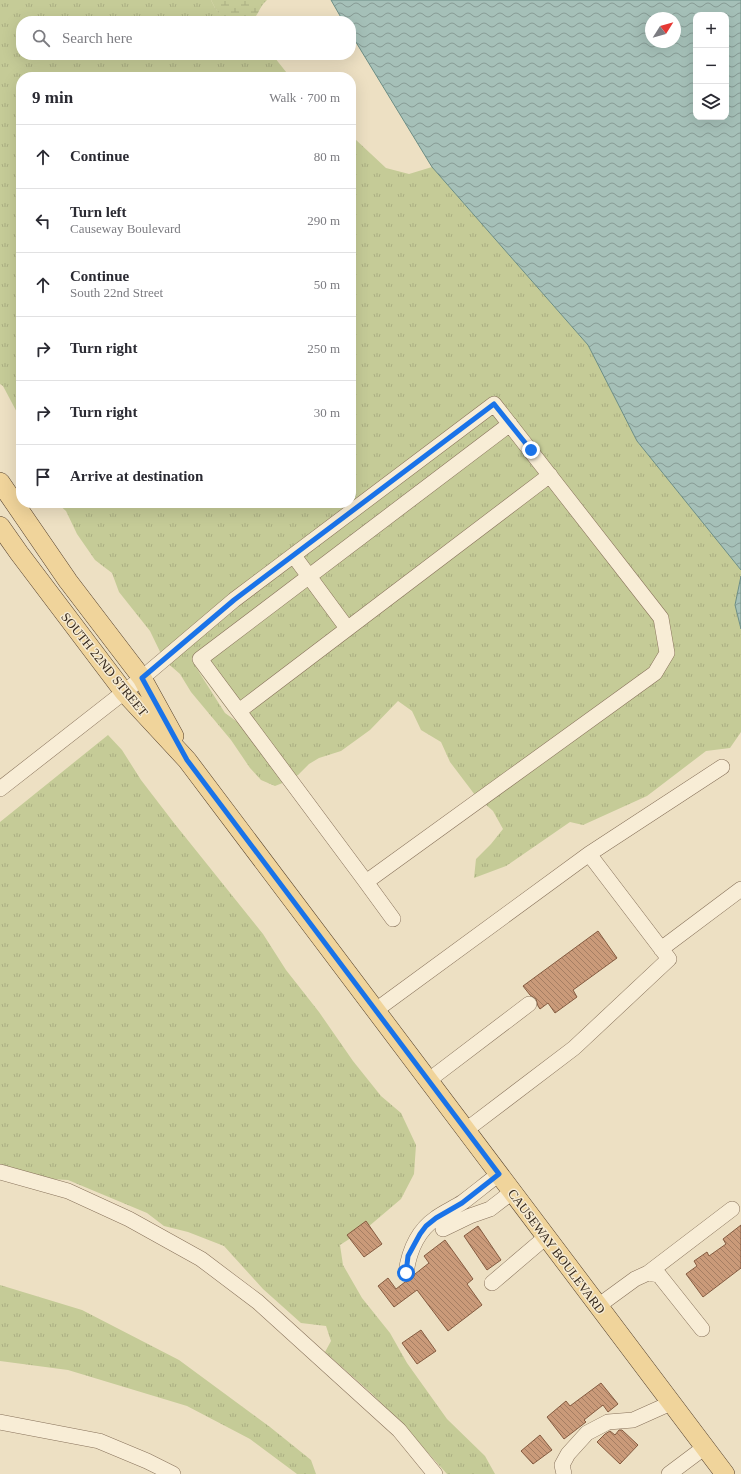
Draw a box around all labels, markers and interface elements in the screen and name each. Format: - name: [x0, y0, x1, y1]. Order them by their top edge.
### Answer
- north arrow: [645, 12, 681, 48]
- map controls: [693, 12, 729, 120]
- button: +: [693, 12, 729, 48]
- search box: [16, 16, 356, 60]
- icon: search: [30, 27, 52, 49]
- text: Search here: [62, 30, 132, 46]
- button: −: [693, 48, 729, 84]
- button: layers: [693, 84, 729, 120]
- text: 9 min: [32, 88, 73, 107]
- text: Walk · 700 m: [269, 90, 340, 105]
- icon: ahead: [32, 146, 54, 168]
- text: Continue: [70, 148, 129, 164]
- text: 80 m: [314, 149, 340, 164]
- text: Turn left: [70, 204, 127, 220]
- icon: left: [32, 210, 54, 232]
- text: 290 m: [307, 213, 340, 228]
- text: Causeway Boulevard: [70, 221, 181, 236]
- text: Continue: [70, 268, 129, 284]
- icon: ahead: [32, 274, 54, 296]
- text: 50 m: [314, 277, 340, 292]
- text: South 22nd Street: [70, 285, 163, 300]
- icon: right: [32, 338, 54, 360]
- text: Turn right: [70, 340, 137, 356]
- text: 250 m: [307, 341, 340, 356]
- icon: right: [32, 402, 54, 424]
- text: Turn right: [70, 404, 137, 420]
- text: 30 m: [314, 405, 340, 420]
- route end: [522, 441, 540, 459]
- icon: arrive: [32, 466, 54, 488]
- text: Arrive at destination: [70, 468, 203, 484]
- street label: SOUTH 22ND STREET: [58, 609, 151, 719]
- street label: CAUSEWAY BOULEVARD: [505, 1186, 608, 1317]
- route start: [397, 1264, 415, 1282]

